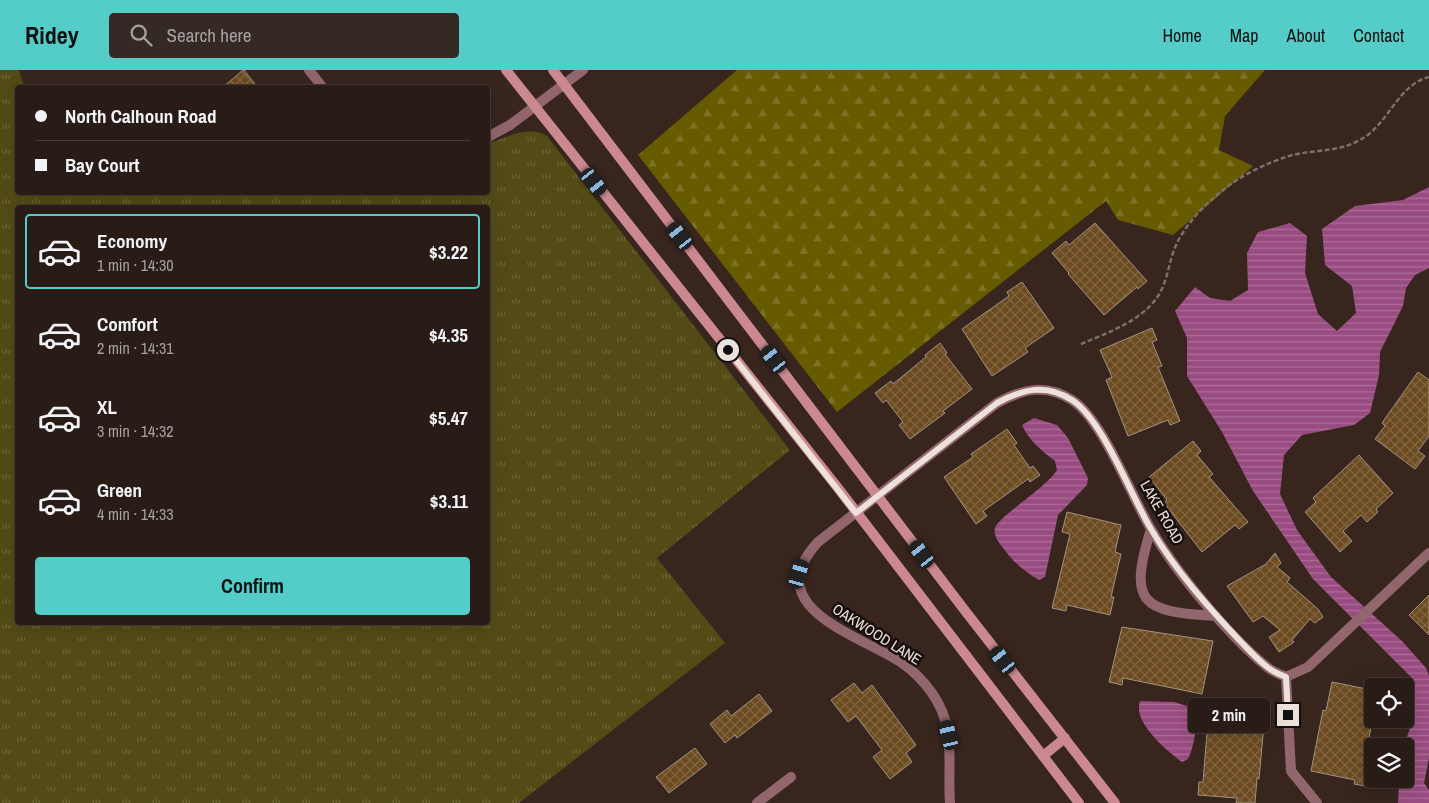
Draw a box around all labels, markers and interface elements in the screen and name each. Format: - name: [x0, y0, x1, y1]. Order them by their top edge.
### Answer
- search box: [109, 13, 459, 58]
- text: Ridey: [25, 19, 79, 51]
- icon: search: [127, 21, 155, 49]
- text: Search here: [167, 22, 251, 48]
- text: Home: [1162, 23, 1202, 48]
- text: Map: [1230, 23, 1259, 48]
- text: About: [1287, 23, 1325, 48]
- text: Contact: [1353, 23, 1404, 48]
- text: North Calhoun Road: [65, 103, 216, 129]
- text: Bay Court: [65, 152, 139, 178]
- car: [578, 166, 609, 198]
- car: [664, 220, 695, 252]
- text: Economy: [97, 228, 167, 254]
- icon: car: [37, 229, 82, 274]
- text: $3.22: [429, 239, 468, 265]
- text: 1 min · 14:30: [97, 254, 174, 276]
- text: Comfort: [97, 311, 158, 337]
- icon: car: [37, 312, 82, 357]
- text: $4.35: [429, 322, 468, 348]
- text: 2 min · 14:31: [97, 337, 174, 359]
- route start: [717, 339, 739, 361]
- car: [758, 343, 789, 375]
- text: XL: [97, 394, 117, 420]
- icon: car: [37, 395, 82, 440]
- text: $5.47: [429, 405, 468, 431]
- text: 3 min · 14:32: [97, 420, 174, 442]
- street label: LAKE ROAD: [1135, 476, 1189, 548]
- text: Green: [97, 477, 142, 503]
- icon: car: [37, 478, 82, 523]
- text: $3.11: [430, 488, 468, 514]
- text: 4 min · 14:33: [97, 503, 174, 525]
- car: [906, 538, 937, 570]
- button: Confirm: [35, 557, 470, 615]
- car: [787, 558, 810, 590]
- street label: OAKWOOD LANE: [829, 598, 925, 670]
- car: [987, 644, 1018, 676]
- map controls: [1364, 678, 1414, 788]
- button: locate: [1364, 678, 1414, 728]
- callout: 2 min: [1188, 698, 1270, 732]
- text: 2 min: [1212, 704, 1246, 726]
- route end: [1277, 704, 1299, 726]
- car: [938, 719, 959, 751]
- button: layers: [1364, 738, 1414, 788]

